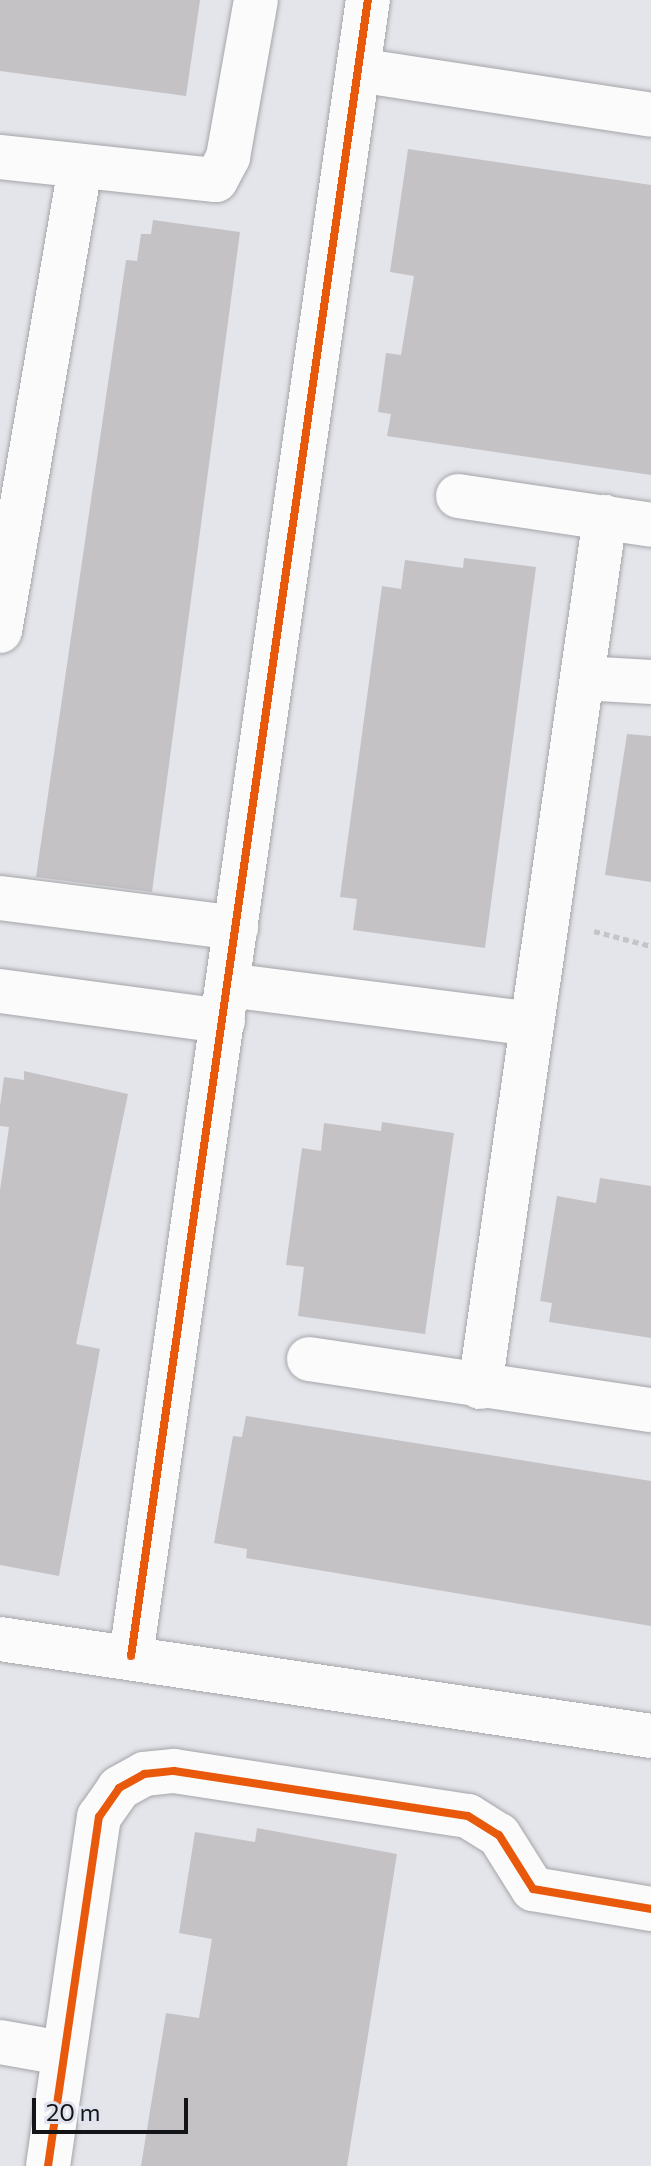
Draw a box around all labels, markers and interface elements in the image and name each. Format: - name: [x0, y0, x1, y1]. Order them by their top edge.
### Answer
- scale bar: [36, 2082, 192, 2132]
- text: 20 m: [46, 2097, 100, 2126]

